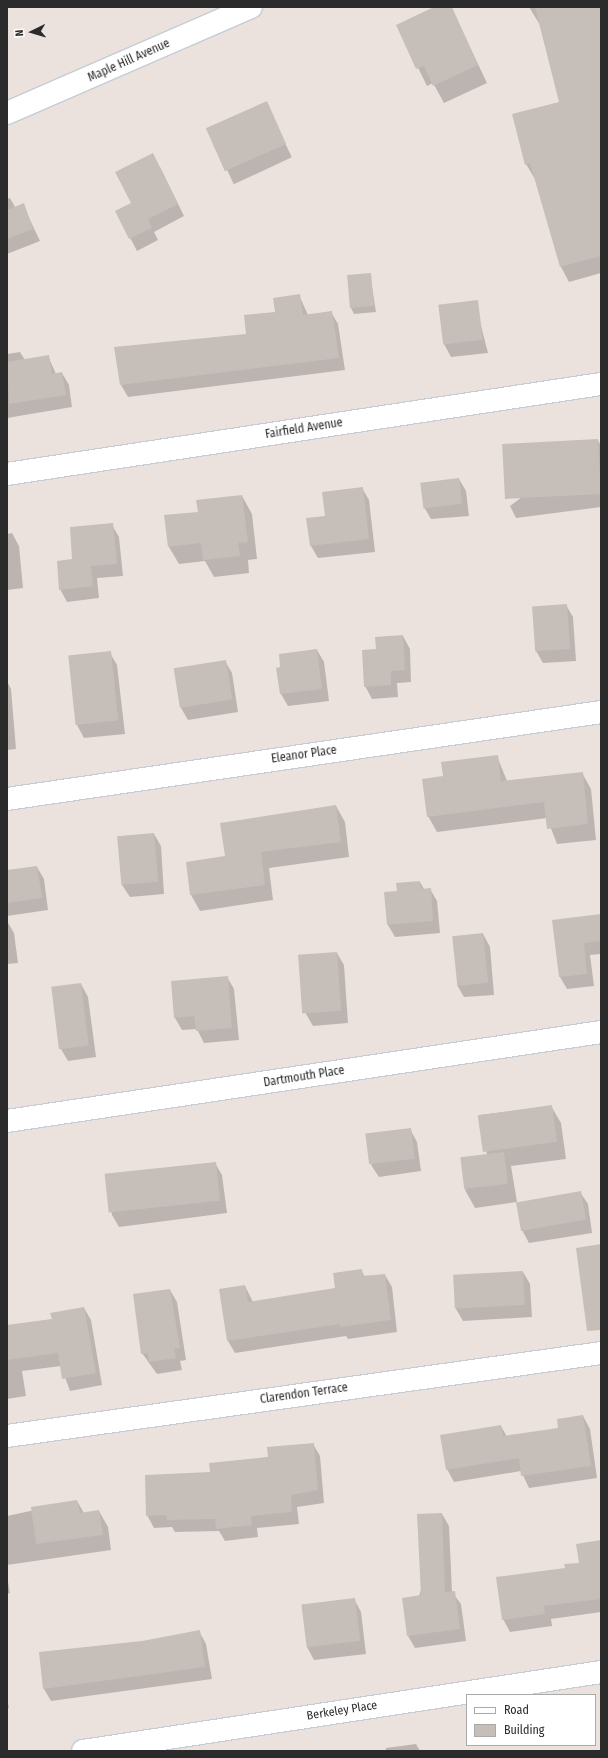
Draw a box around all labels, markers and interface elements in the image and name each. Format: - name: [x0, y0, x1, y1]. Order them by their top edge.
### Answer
- north arrow: [12, 12, 52, 52]
- text: N: [13, 29, 26, 37]
- street label: Maple Hill Avenue: [86, 36, 172, 86]
- street label: Fairfield Avenue: [264, 416, 344, 442]
- street label: Eleanor Place: [270, 743, 338, 767]
- street label: Dartmouth Place: [263, 1063, 345, 1091]
- street label: Clarendon Terrace: [259, 1381, 349, 1407]
- legend: [466, 1694, 596, 1746]
- street label: Berkeley Place: [306, 1698, 378, 1724]
- text: Road: [504, 1703, 529, 1717]
- text: Building: [504, 1723, 544, 1737]

